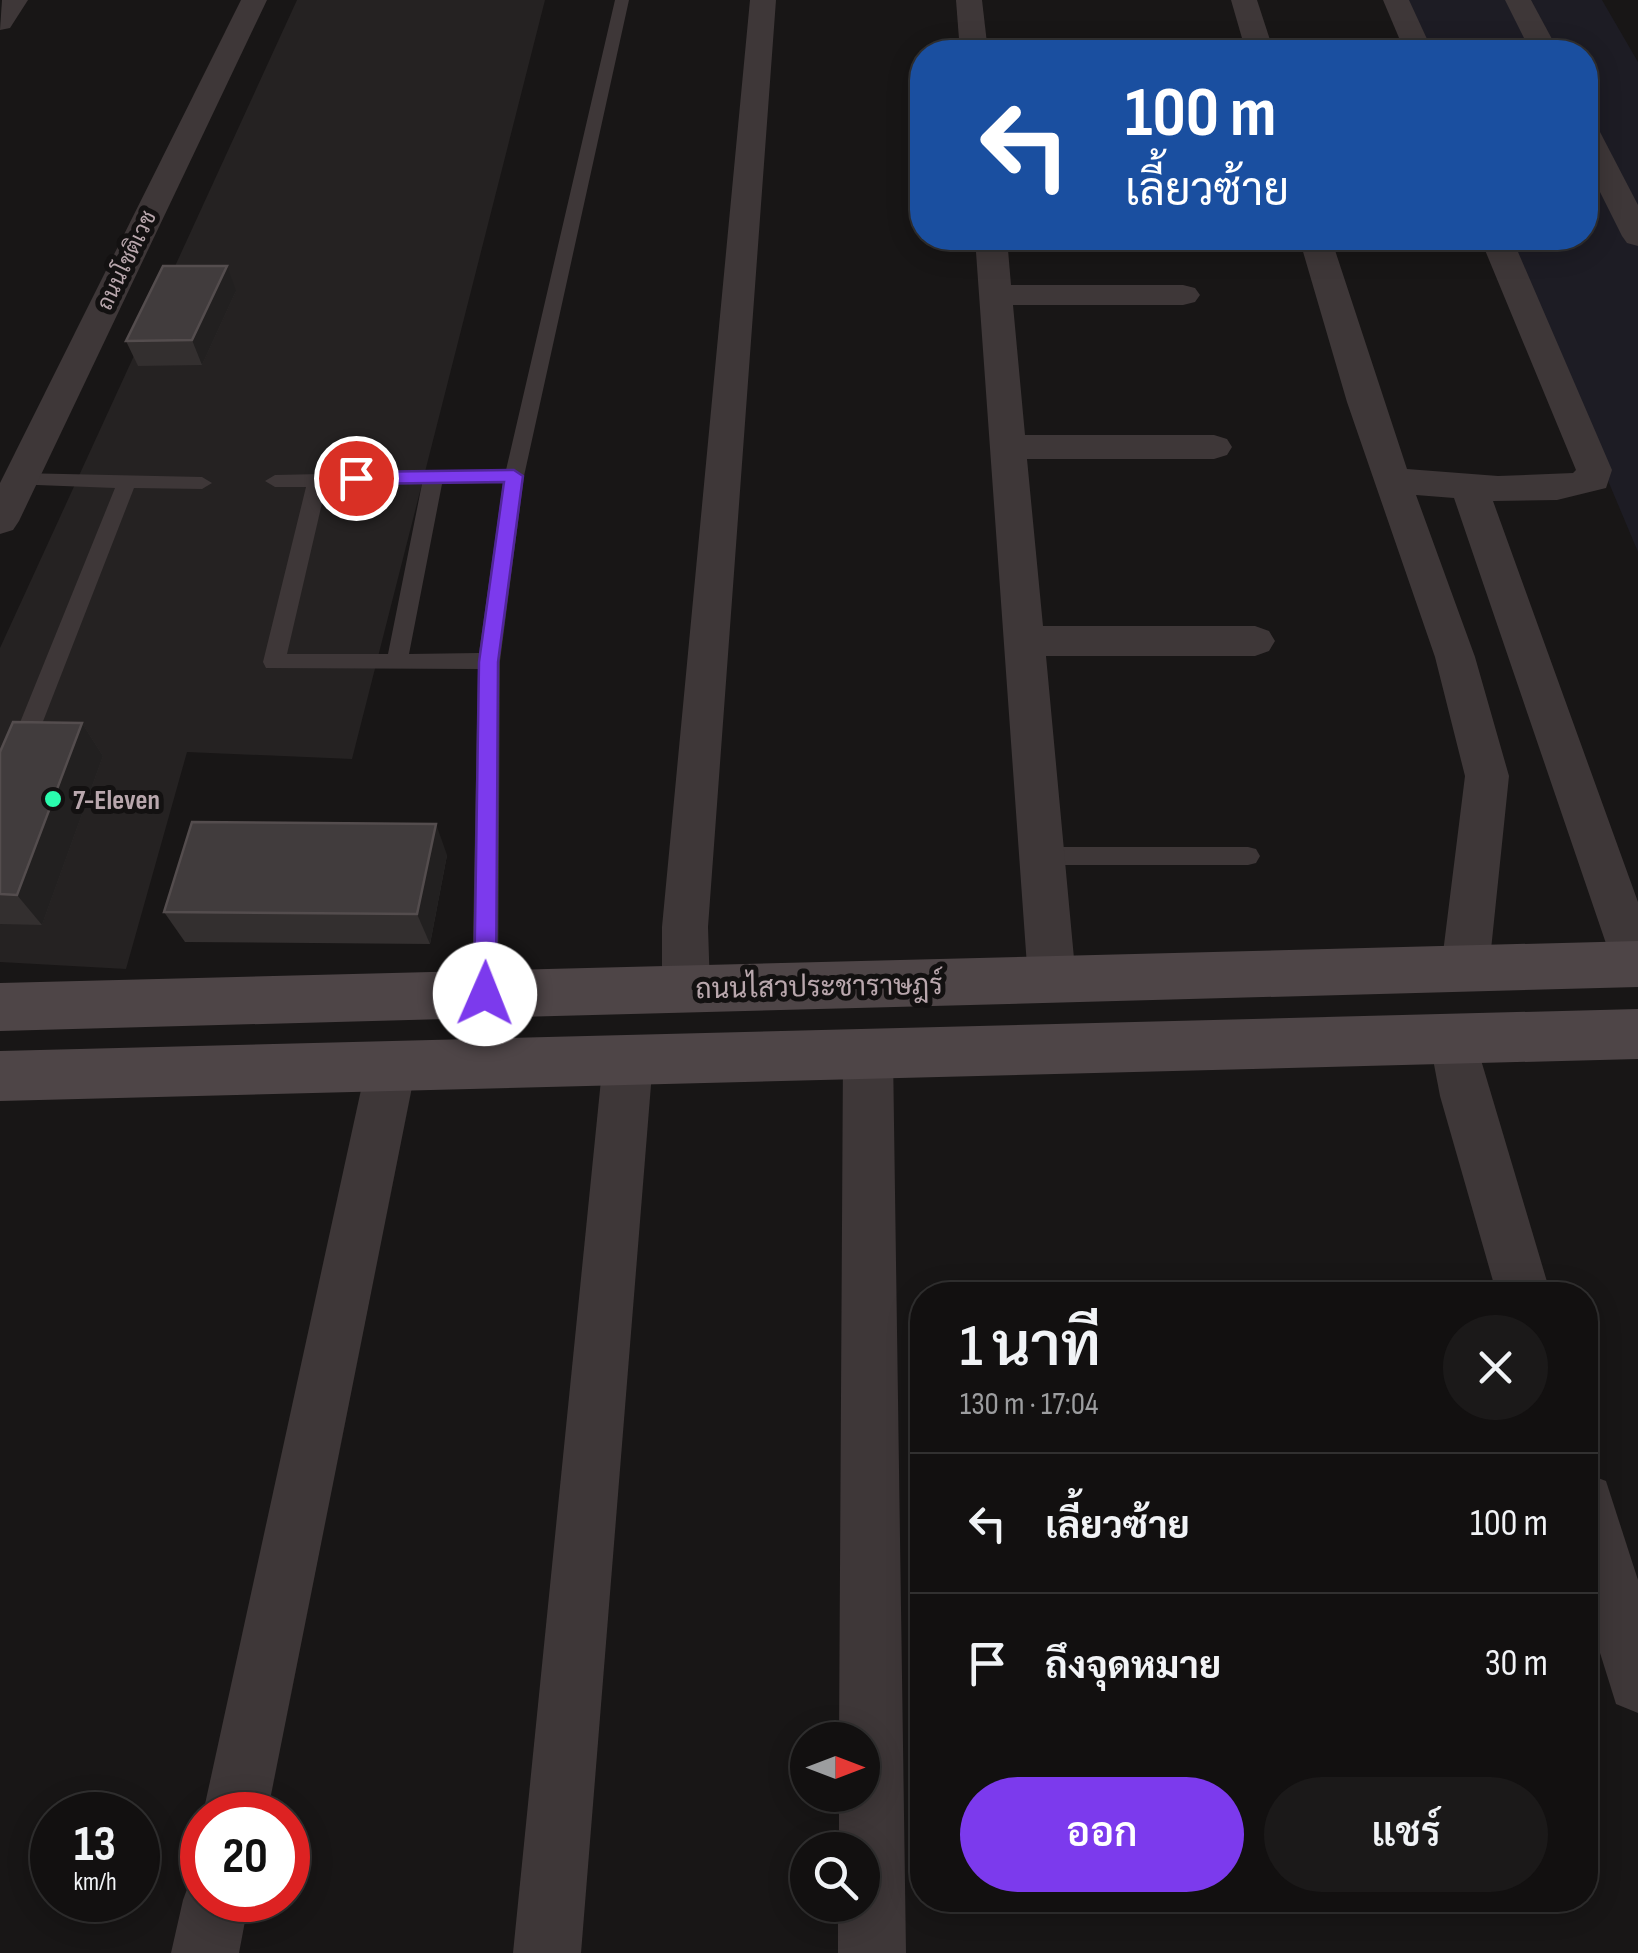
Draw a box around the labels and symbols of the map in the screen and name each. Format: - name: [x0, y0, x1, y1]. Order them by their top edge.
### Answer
- street label: ถนนโชติเวช: [90, 206, 163, 315]
- pin: [314, 436, 399, 521]
- place label: 7-Eleven: [73, 784, 160, 817]
- marker: 7-Eleven: [42, 788, 64, 810]
- position arrow: [433, 942, 537, 1046]
- street label: ถนนไสวประชาราษฎร์: [695, 965, 943, 1008]
- north arrow: [790, 1722, 880, 1812]
- speed limit sign: 20: [180, 1792, 310, 1922]

